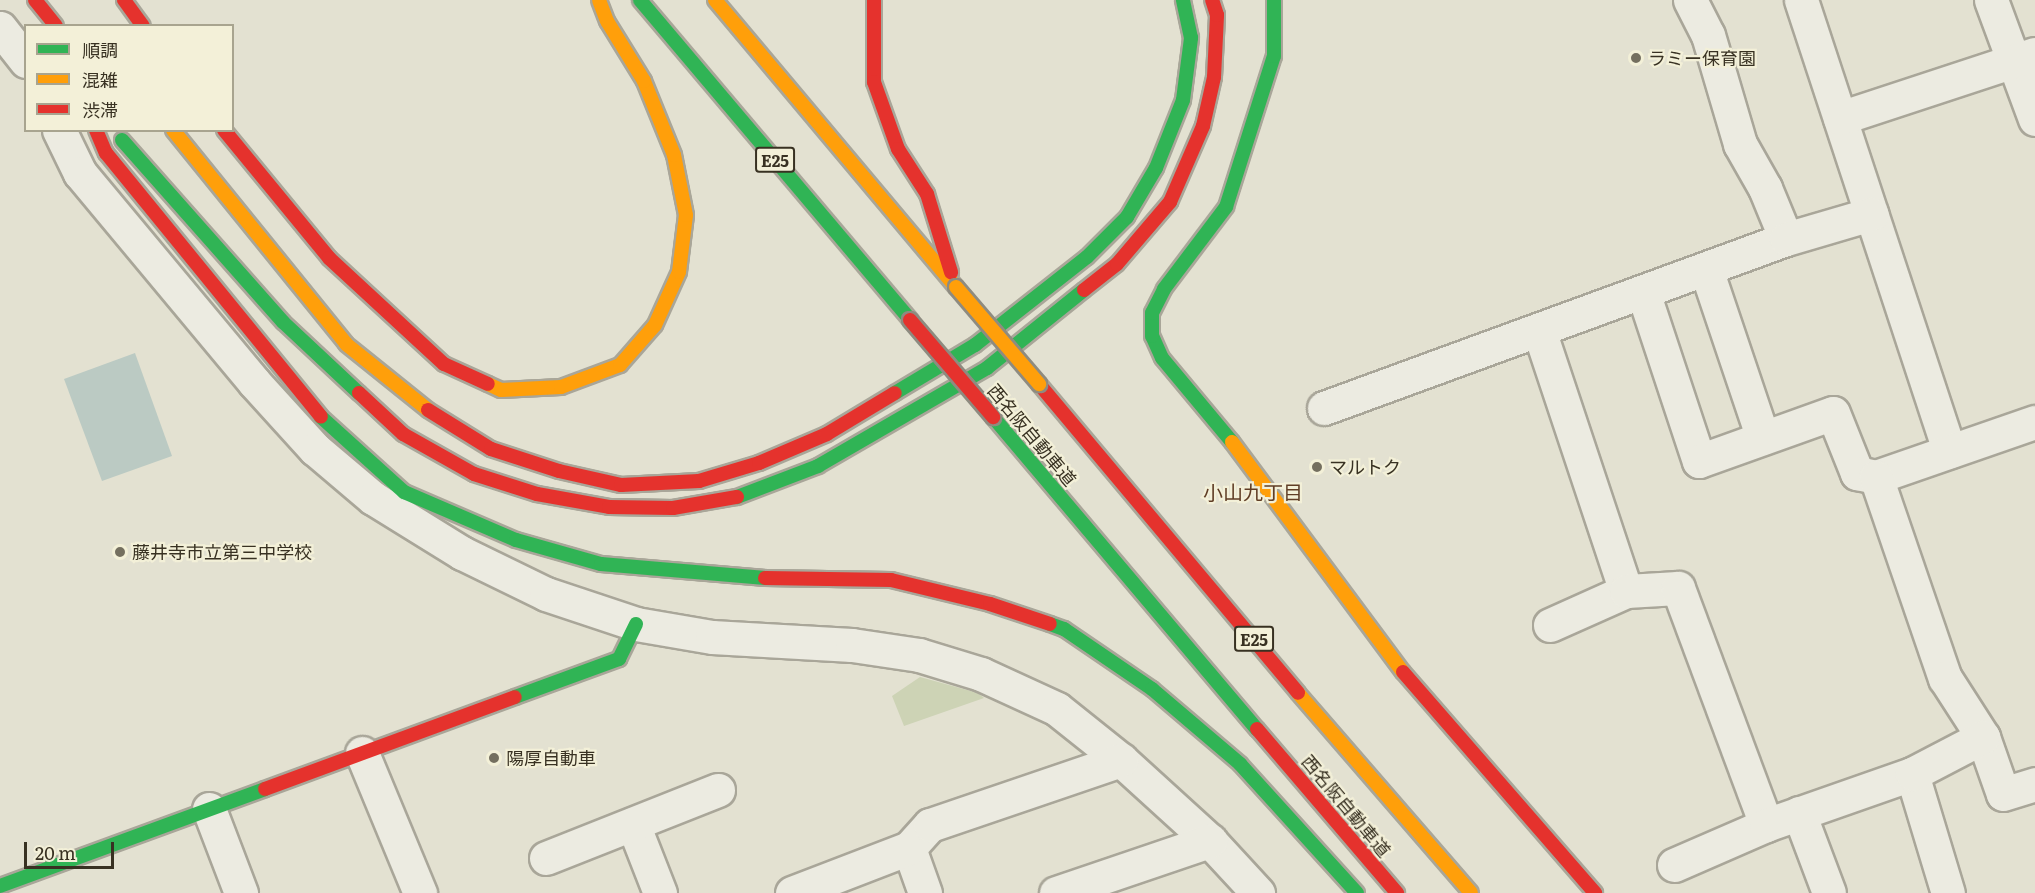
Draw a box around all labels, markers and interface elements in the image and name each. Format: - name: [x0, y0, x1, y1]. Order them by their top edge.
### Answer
- legend: [24, 24, 234, 132]
- text: 順調: [82, 36, 118, 63]
- place label: ラミー保育園: [1648, 47, 1756, 69]
- marker: ラミー保育園: [1629, 51, 1643, 65]
- text: 混雑: [82, 66, 118, 93]
- text: 渋滞: [82, 96, 118, 123]
- road number: E25: [754, 147, 796, 173]
- street label: 西名阪自動車道: [983, 380, 1081, 490]
- place label: マルトク: [1329, 456, 1401, 478]
- marker: マルトク: [1310, 460, 1324, 474]
- district label: 小山九丁目: [1203, 479, 1303, 503]
- place label: 藤井寺市立第三中学校: [132, 541, 312, 563]
- marker: 藤井寺市立第三中学校: [113, 545, 127, 559]
- road number: E25: [1233, 626, 1275, 652]
- place label: 陽厚自動車: [506, 747, 596, 769]
- marker: 陽厚自動車: [487, 751, 501, 765]
- street label: 西名阪自動車道: [1297, 751, 1395, 861]
- scale bar: [27, 830, 117, 868]
- text: 20 m: [35, 839, 76, 866]

